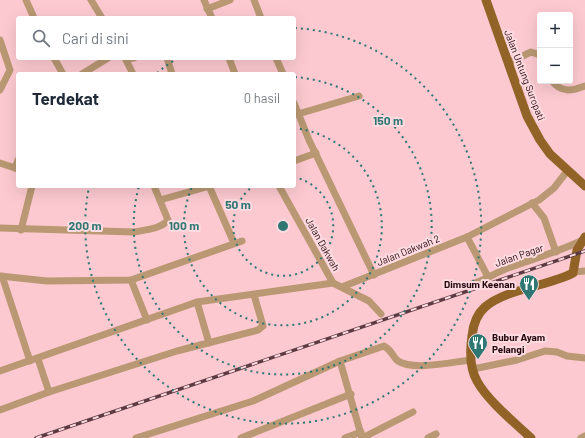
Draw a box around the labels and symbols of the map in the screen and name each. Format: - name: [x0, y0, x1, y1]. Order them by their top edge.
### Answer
- street label: Jalan Untung Suropati: [502, 28, 548, 122]
- text: 150 m: [373, 113, 403, 127]
- text: 50 m: [225, 197, 251, 211]
- street label: Jalan Dakwah: [303, 215, 343, 273]
- text: 200 m: [69, 218, 101, 232]
- text: 100 m: [169, 218, 199, 232]
- centre of rings: [276, 219, 290, 233]
- street label: Jalan Dakwah 2: [375, 232, 441, 268]
- street label: Jalan Pagar: [493, 241, 545, 269]
- restaurant icon: Dimsum Keenan: [518, 273, 540, 301]
- place label: Dimsum Keenan: [444, 278, 515, 290]
- place label: Bubur Ayam Pelangi: [492, 331, 545, 355]
- restaurant icon: Bubur Ayam Pelangi: [467, 332, 489, 360]

